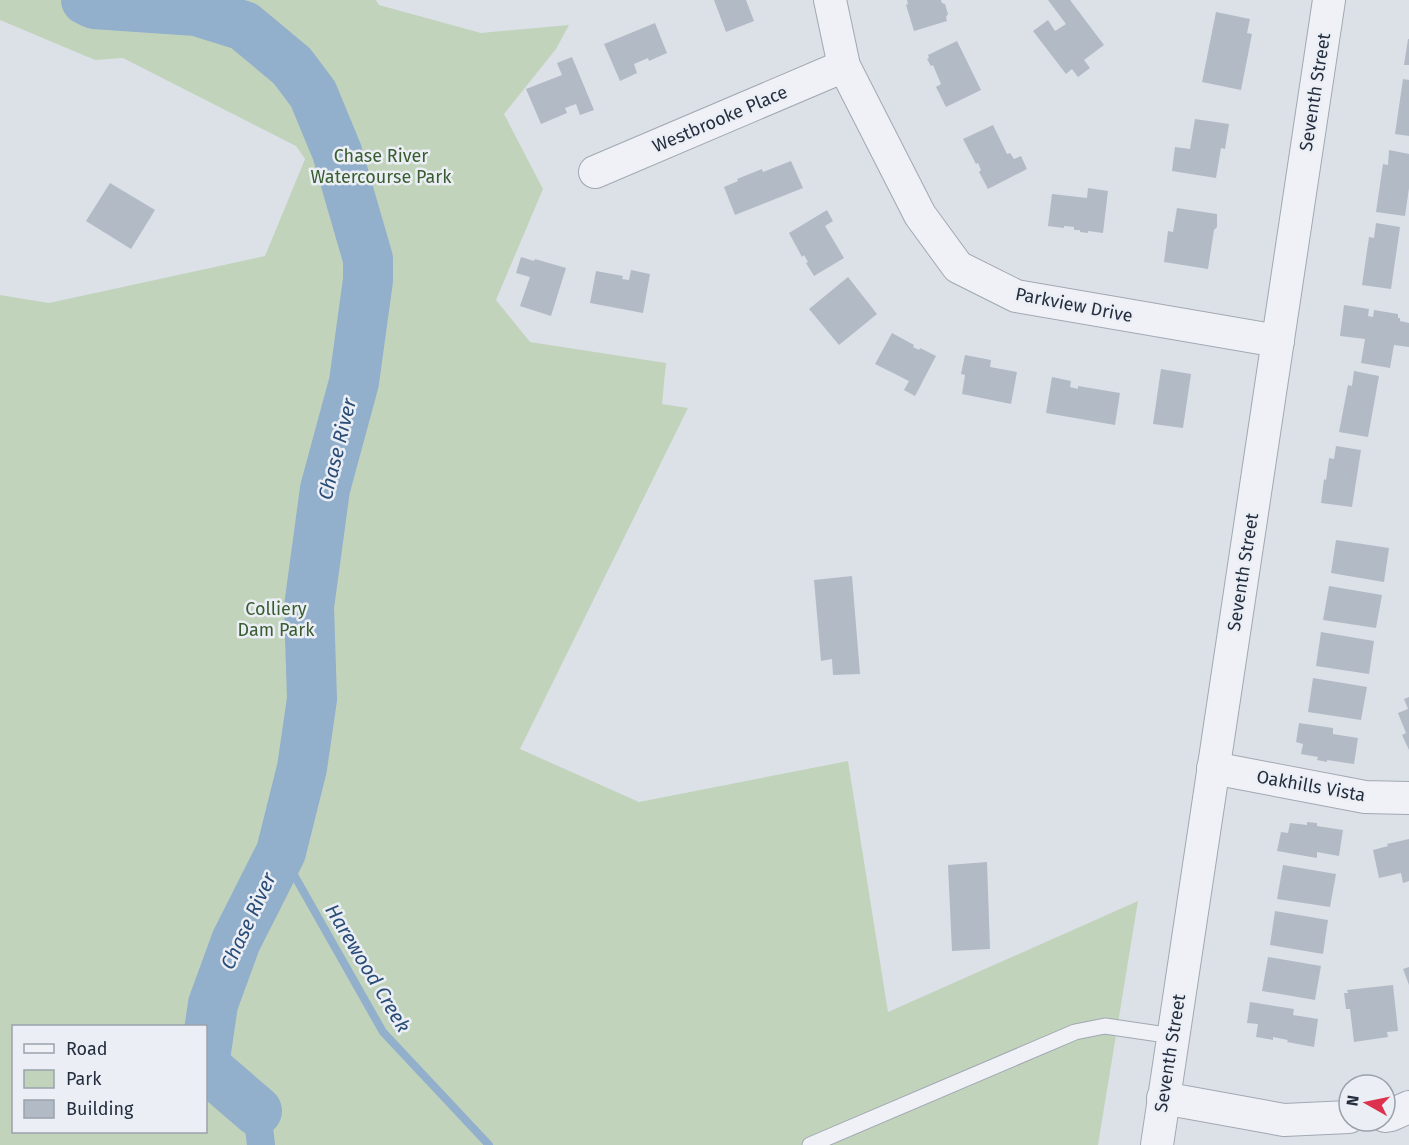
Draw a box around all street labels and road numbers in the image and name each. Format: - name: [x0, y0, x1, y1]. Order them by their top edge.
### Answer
- street label: Seventh Street: [1295, 31, 1335, 153]
- street label: Westbrooke Place: [649, 81, 791, 157]
- street label: Parkview Drive: [1013, 283, 1135, 327]
- street label: Seventh Street: [1223, 511, 1263, 633]
- street label: Oakhills Vista: [1255, 766, 1367, 806]
- street label: Seventh Street: [1150, 992, 1190, 1114]

